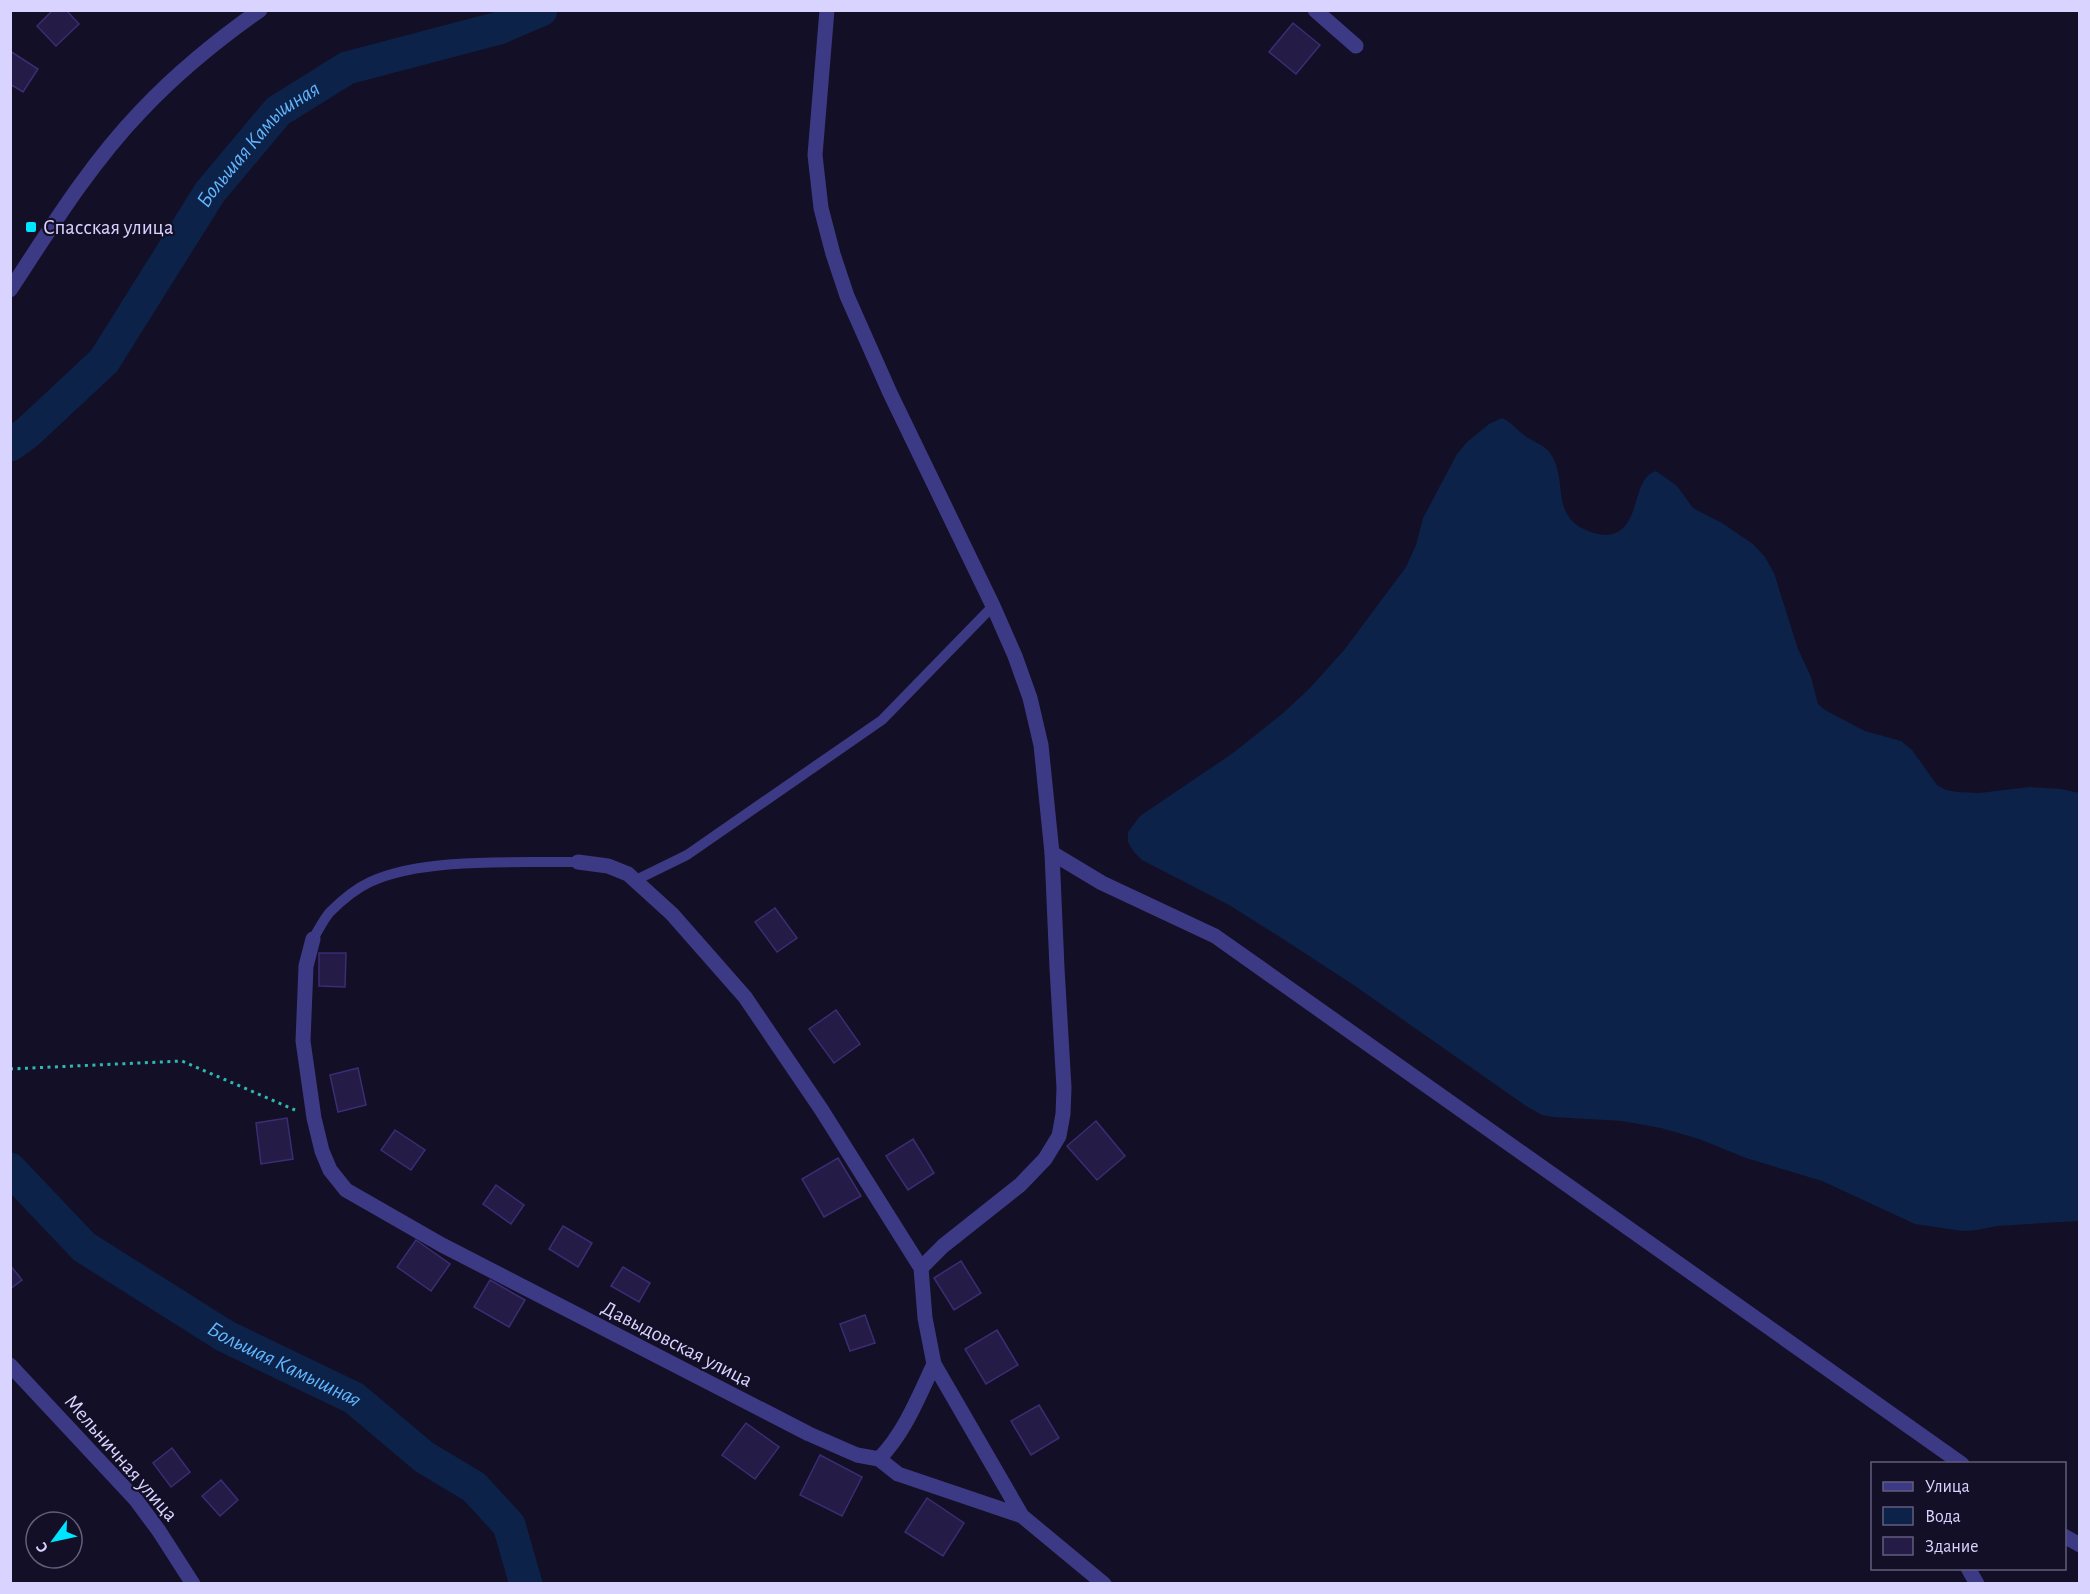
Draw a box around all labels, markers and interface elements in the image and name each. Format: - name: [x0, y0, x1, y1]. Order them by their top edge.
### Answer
- water label: Большая Камышная: [192, 77, 323, 211]
- place label: Спасская улица: [43, 217, 174, 238]
- marker: Спасская улица: [24, 220, 38, 234]
- street label: Давыдовская улица: [598, 1297, 756, 1391]
- water label: Большая Камышная: [204, 1317, 366, 1411]
- street label: Мельничная улица: [60, 1391, 182, 1526]
- legend: [1871, 1462, 2066, 1570]
- text: Улица: [1925, 1478, 1970, 1496]
- text: Вода: [1925, 1508, 1961, 1526]
- north arrow: [24, 1510, 84, 1570]
- text: Здание: [1925, 1538, 1979, 1556]
- text: С: [33, 1539, 51, 1556]

